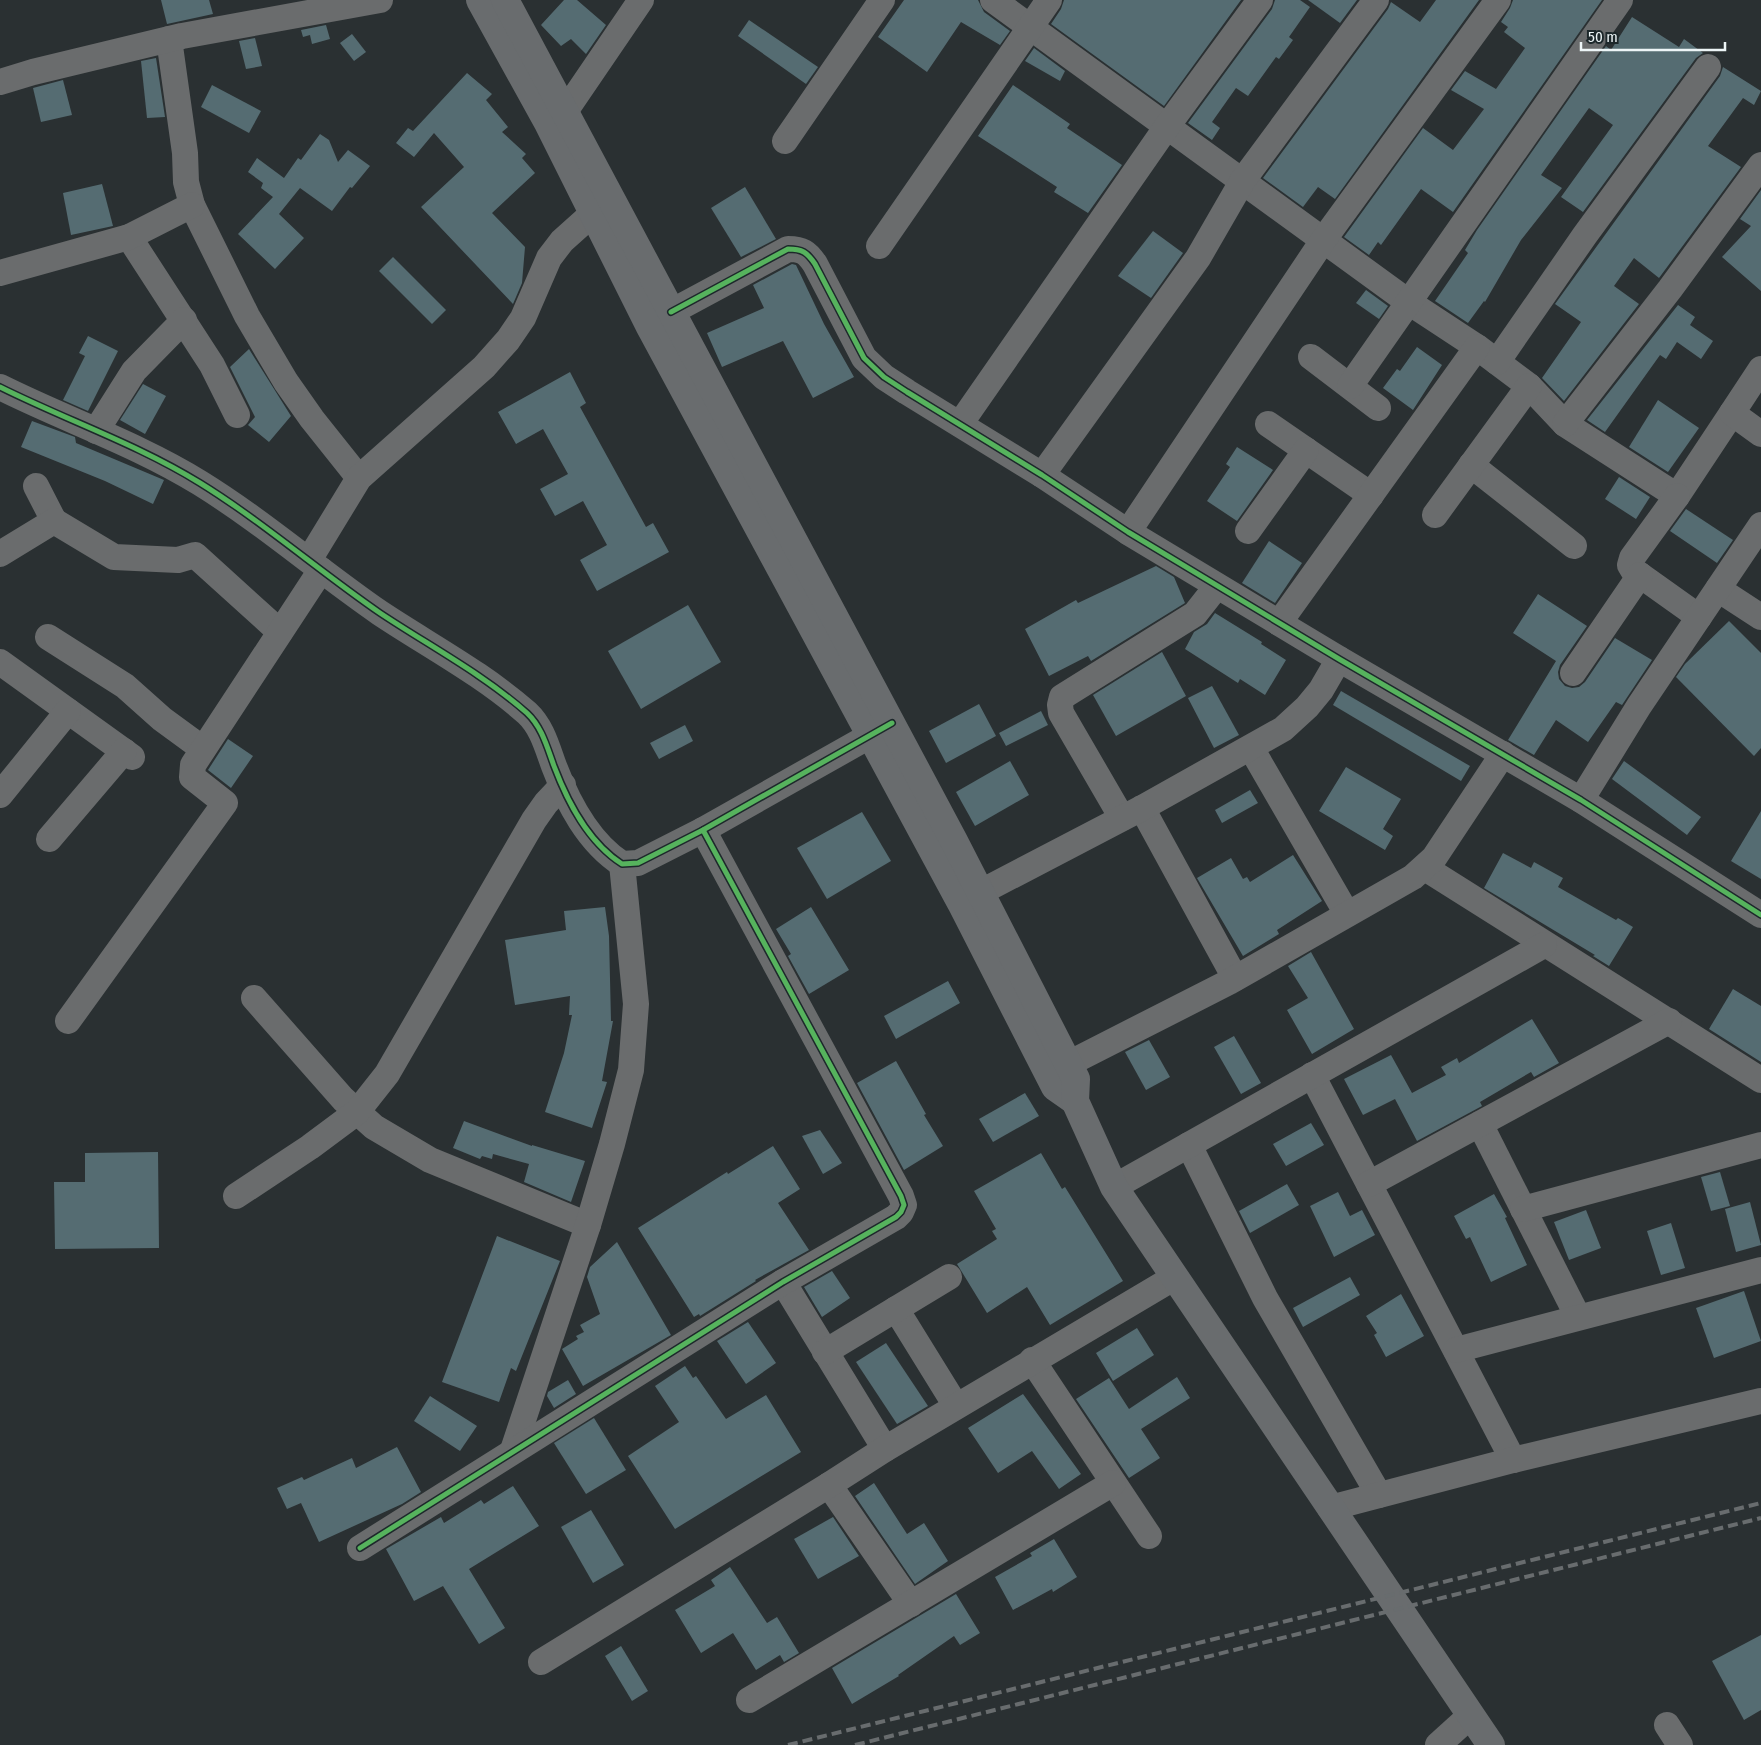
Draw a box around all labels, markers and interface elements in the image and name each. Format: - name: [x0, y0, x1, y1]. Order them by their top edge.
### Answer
- scale bar: [1581, 20, 1725, 52]
- text: 50 m: [1588, 28, 1618, 46]

